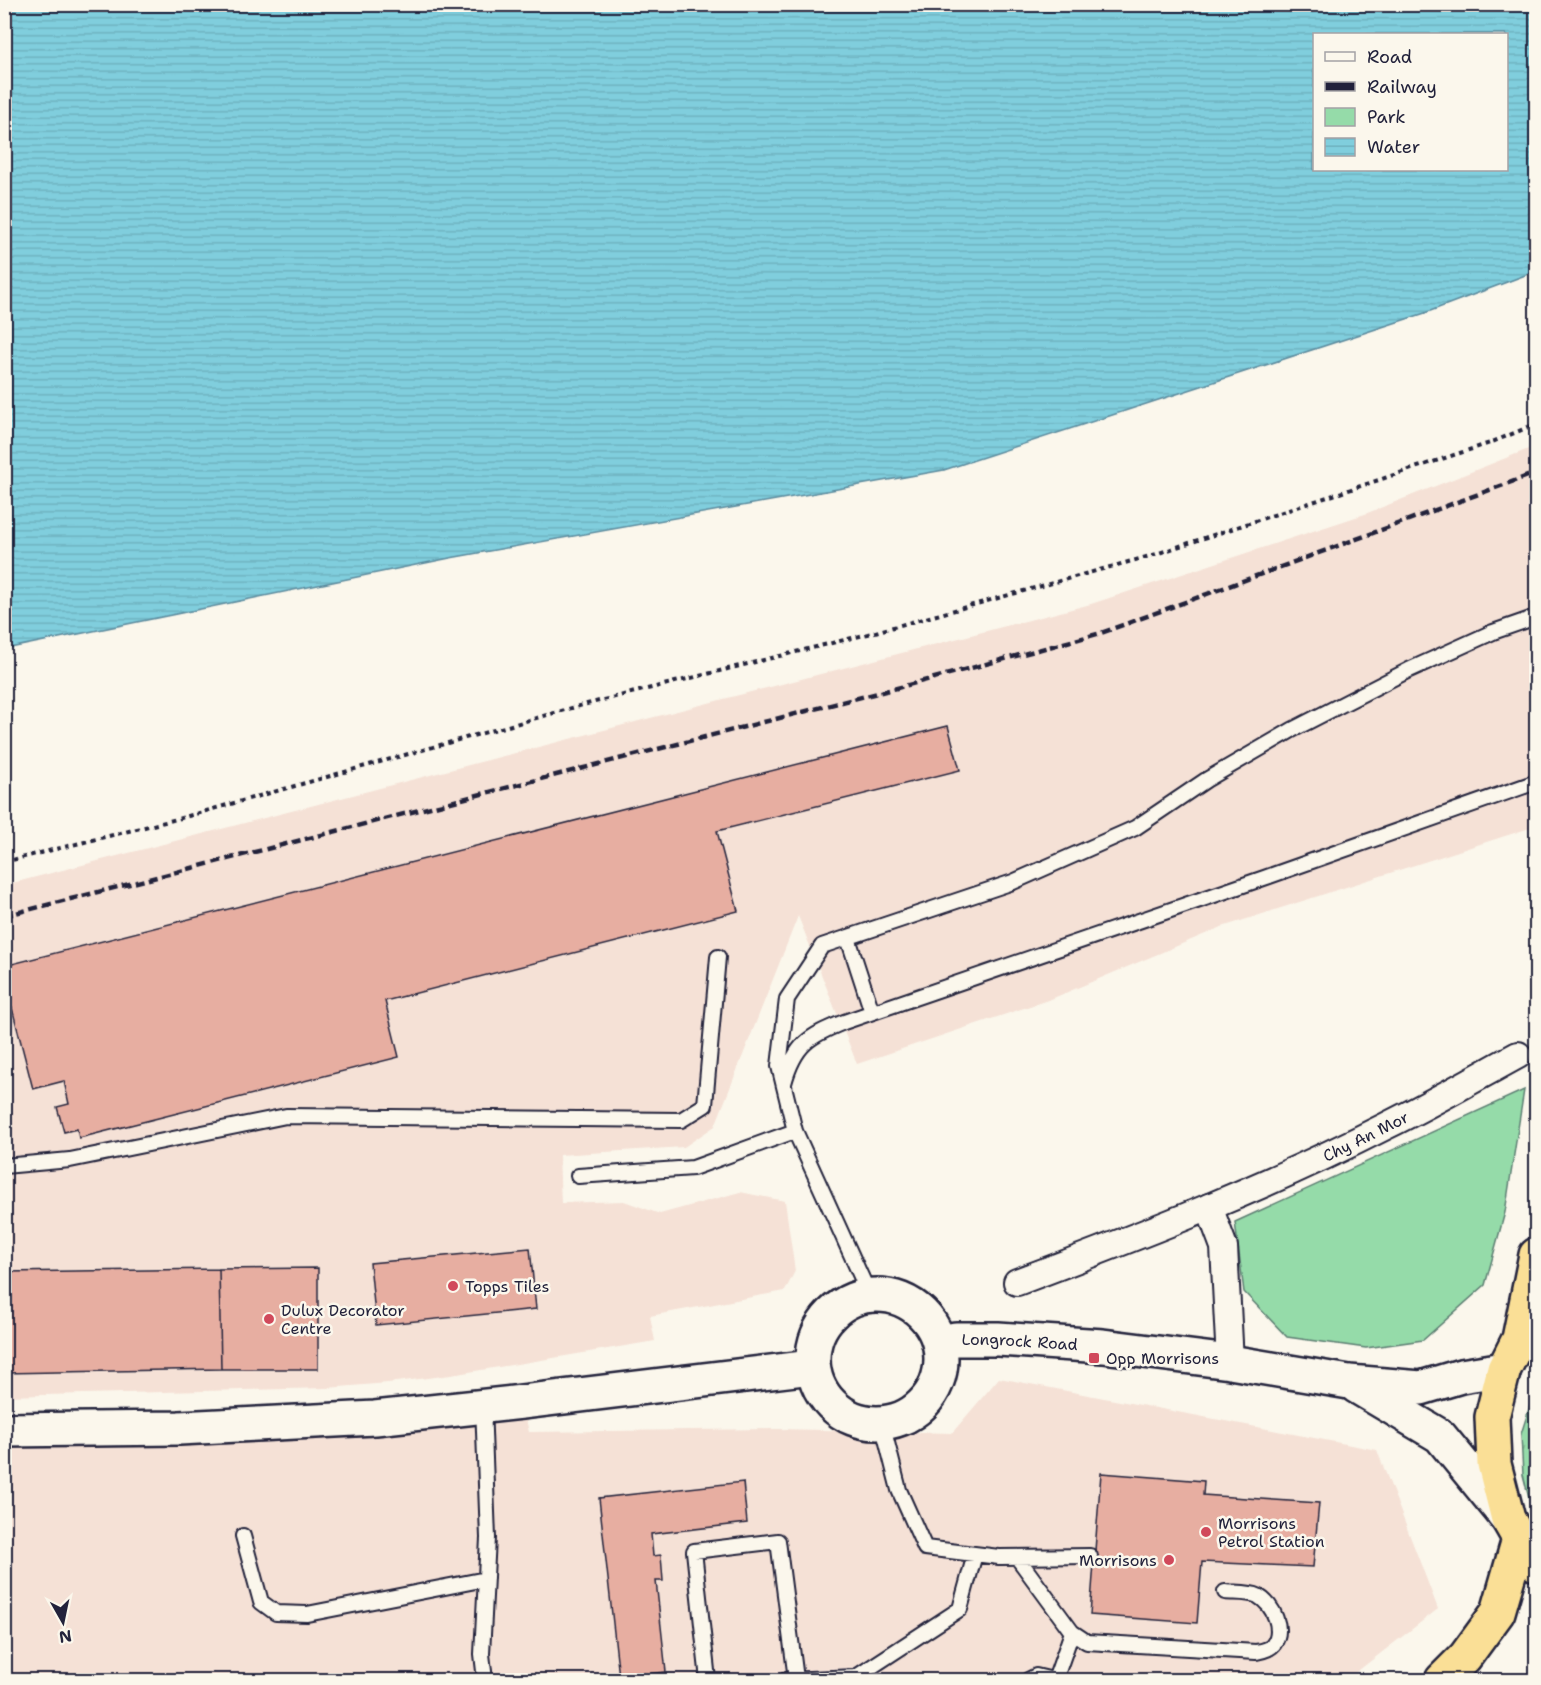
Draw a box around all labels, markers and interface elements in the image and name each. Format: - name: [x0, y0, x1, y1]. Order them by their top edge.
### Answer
- legend: [1313, 33, 1508, 171]
- text: Road: [1367, 45, 1412, 69]
- text: Railway: [1367, 75, 1437, 99]
- text: Park: [1367, 105, 1406, 129]
- text: Water: [1367, 135, 1420, 159]
- street label: Chy An Mor: [1319, 1106, 1412, 1166]
- place label: Topps Tiles: [465, 1276, 549, 1297]
- marker: Topps Tiles: [446, 1279, 460, 1293]
- place label: Dulux Decorator Centre: [281, 1300, 405, 1339]
- marker: Dulux Decorator Centre: [262, 1312, 276, 1326]
- street label: Longrock Road: [962, 1329, 1078, 1355]
- place label: Opp Morrisons: [1106, 1348, 1219, 1369]
- marker: Opp Morrisons: [1087, 1351, 1101, 1365]
- place label: Morrisons Petrol Station: [1218, 1513, 1325, 1552]
- marker: Morrisons Petrol Station: [1199, 1525, 1213, 1539]
- place label: Morrisons: [1079, 1550, 1157, 1571]
- marker: Morrisons: [1162, 1553, 1176, 1567]
- north arrow: [33, 1592, 93, 1652]
- text: N: [57, 1625, 73, 1648]

